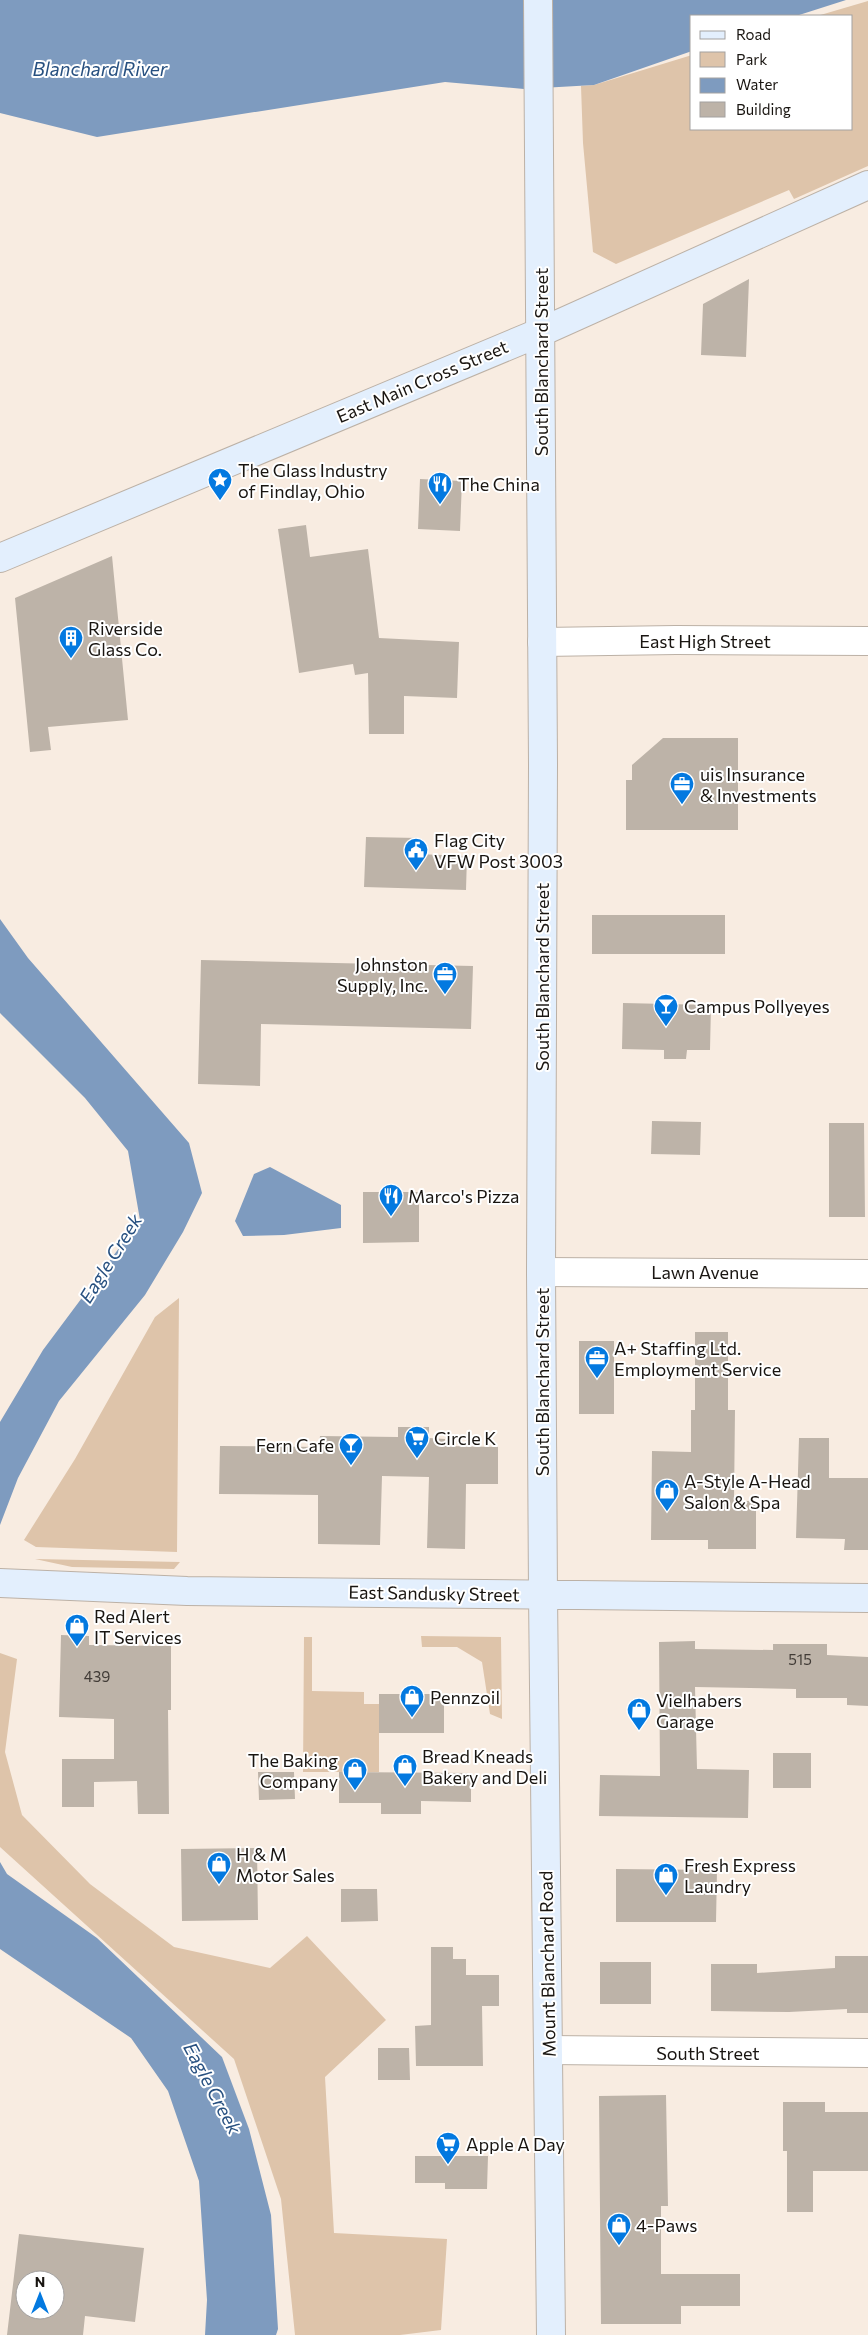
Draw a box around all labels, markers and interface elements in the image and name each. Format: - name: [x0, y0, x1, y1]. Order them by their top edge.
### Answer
- legend: [690, 15, 853, 130]
- text: Road: [736, 25, 771, 43]
- text: Park: [736, 50, 767, 68]
- water label: Blanchard River: [33, 57, 169, 80]
- text: Water: [736, 75, 778, 93]
- text: Building: [736, 100, 791, 118]
- street label: South Blanchard Street: [530, 268, 552, 456]
- street label: East Main Cross Street: [333, 335, 511, 427]
- place label: The Glass Industry of Findlay, Ohio: [238, 459, 388, 502]
- place icon: The Glass Industry of Findlay, Ohio: [207, 467, 233, 501]
- restaurant icon: The China: [427, 471, 453, 505]
- place label: The China: [458, 473, 540, 495]
- place label: Riverside Glass Co.: [88, 617, 163, 660]
- building icon: Riverside Glass Co.: [58, 625, 84, 659]
- street label: East High Street: [639, 630, 771, 652]
- place label: uis Insurance & Investments: [700, 763, 817, 806]
- office icon: uis Insurance & Investments: [669, 771, 695, 805]
- place label: Flag City VFW Post 3003: [434, 829, 563, 872]
- public building icon: Flag City VFW Post 3003: [403, 837, 429, 871]
- street label: South Blanchard Street: [531, 883, 553, 1071]
- place label: Johnston Supply, Inc.: [337, 953, 428, 996]
- office icon: Johnston Supply, Inc.: [432, 961, 458, 995]
- bar icon: Campus Pollyeyes: [653, 993, 679, 1027]
- place label: Campus Pollyeyes: [684, 995, 830, 1017]
- restaurant icon: Marco's Pizza: [378, 1183, 404, 1217]
- place label: Marco's Pizza: [408, 1185, 520, 1207]
- water label: Eagle Creek: [74, 1209, 147, 1307]
- street label: Lawn Avenue: [651, 1261, 759, 1283]
- street label: South Blanchard Street: [531, 1288, 553, 1476]
- place label: A+ Staffing Ltd. Employment Service: [614, 1337, 781, 1380]
- office icon: A+ Staffing Ltd. Employment Service: [584, 1345, 610, 1379]
- supermarket icon: Circle K: [404, 1425, 430, 1459]
- place label: Circle K: [434, 1427, 496, 1449]
- bar icon: Fern Cafe: [338, 1432, 364, 1466]
- place label: Fern Cafe: [256, 1434, 334, 1456]
- place label: A-Style A-Head Salon & Spa: [684, 1470, 811, 1513]
- shop icon: A-Style A-Head Salon & Spa: [654, 1478, 680, 1512]
- street label: East Sandusky Street: [348, 1581, 520, 1605]
- place label: Red Alert IT Services: [94, 1605, 182, 1648]
- shop icon: Red Alert IT Services: [64, 1613, 90, 1647]
- house number: 515: [788, 1650, 812, 1668]
- house number: 439: [84, 1667, 110, 1685]
- shop icon: Pennzoil: [399, 1684, 425, 1718]
- place label: Pennzoil: [430, 1686, 500, 1708]
- place label: Vielhabers Garage: [656, 1689, 742, 1732]
- shop icon: Vielhabers Garage: [626, 1697, 652, 1731]
- place label: Bread Kneads Bakery and Deli: [422, 1745, 547, 1788]
- place label: The Baking Company: [248, 1749, 338, 1792]
- shop icon: Bread Kneads Bakery and Deli: [392, 1753, 418, 1787]
- shop icon: The Baking Company: [342, 1757, 368, 1791]
- place label: H & M Motor Sales: [236, 1843, 335, 1886]
- shop icon: H & M Motor Sales: [206, 1851, 232, 1885]
- place label: Fresh Express Laundry: [684, 1854, 796, 1897]
- shop icon: Fresh Express Laundry: [653, 1862, 679, 1896]
- street label: Mount Blanchard Road: [534, 1871, 560, 2057]
- water label: Eagle Creek: [179, 2038, 247, 2138]
- street label: South Street: [656, 2042, 760, 2064]
- supermarket icon: Apple A Day: [435, 2131, 461, 2165]
- place label: Apple A Day: [466, 2133, 565, 2155]
- shop icon: 4-Paws: [606, 2212, 632, 2246]
- place label: 4-Paws: [636, 2214, 697, 2236]
- north arrow: [15, 2270, 65, 2320]
- text: N: [35, 2273, 45, 2290]

